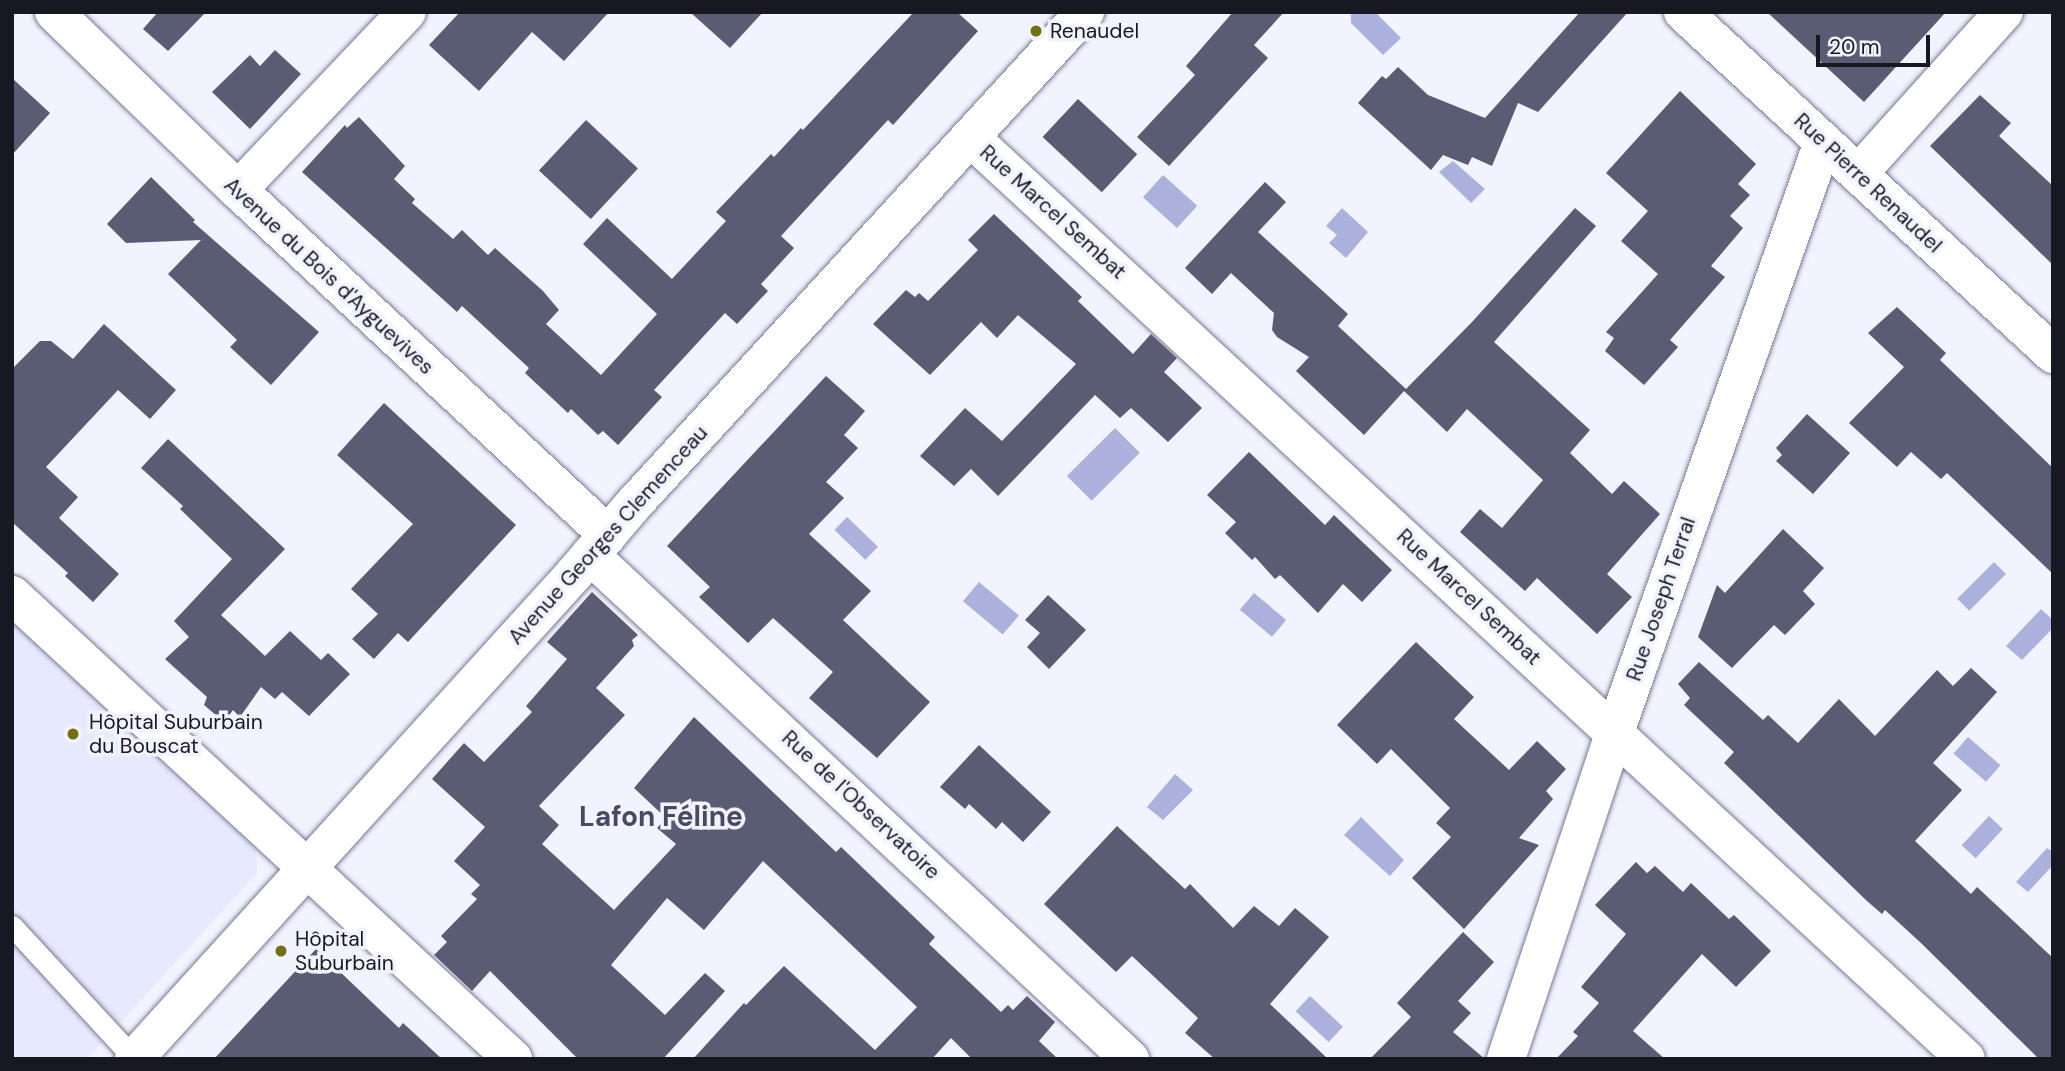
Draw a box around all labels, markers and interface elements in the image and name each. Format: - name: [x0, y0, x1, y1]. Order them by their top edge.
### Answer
- place label: Renaudel: [1050, 18, 1139, 44]
- scale bar: [1820, 21, 1934, 65]
- marker: Renaudel: [1028, 23, 1044, 39]
- text: 20 m: [1829, 33, 1880, 61]
- street label: Rue Pierre Renaudel: [1789, 108, 1947, 258]
- street label: Rue Marcel Sembat: [975, 140, 1131, 284]
- street label: Avenue du Bois d'Ayguevives: [219, 172, 439, 380]
- street label: Avenue Georges Clemenceau: [503, 420, 713, 650]
- street label: Rue Joseph Terral: [1621, 514, 1701, 684]
- street label: Rue Marcel Sembat: [1392, 524, 1546, 670]
- place label: Hôpital Suburbain du Bouscat: [89, 709, 263, 759]
- marker: Hôpital Suburbain du Bouscat: [63, 724, 83, 744]
- street label: Rue de l'Observatoire: [777, 725, 945, 885]
- district label: Lafon Féline: [579, 800, 743, 834]
- place label: Hôpital Suburbain: [295, 926, 394, 976]
- marker: Hôpital Suburbain: [273, 943, 289, 959]

